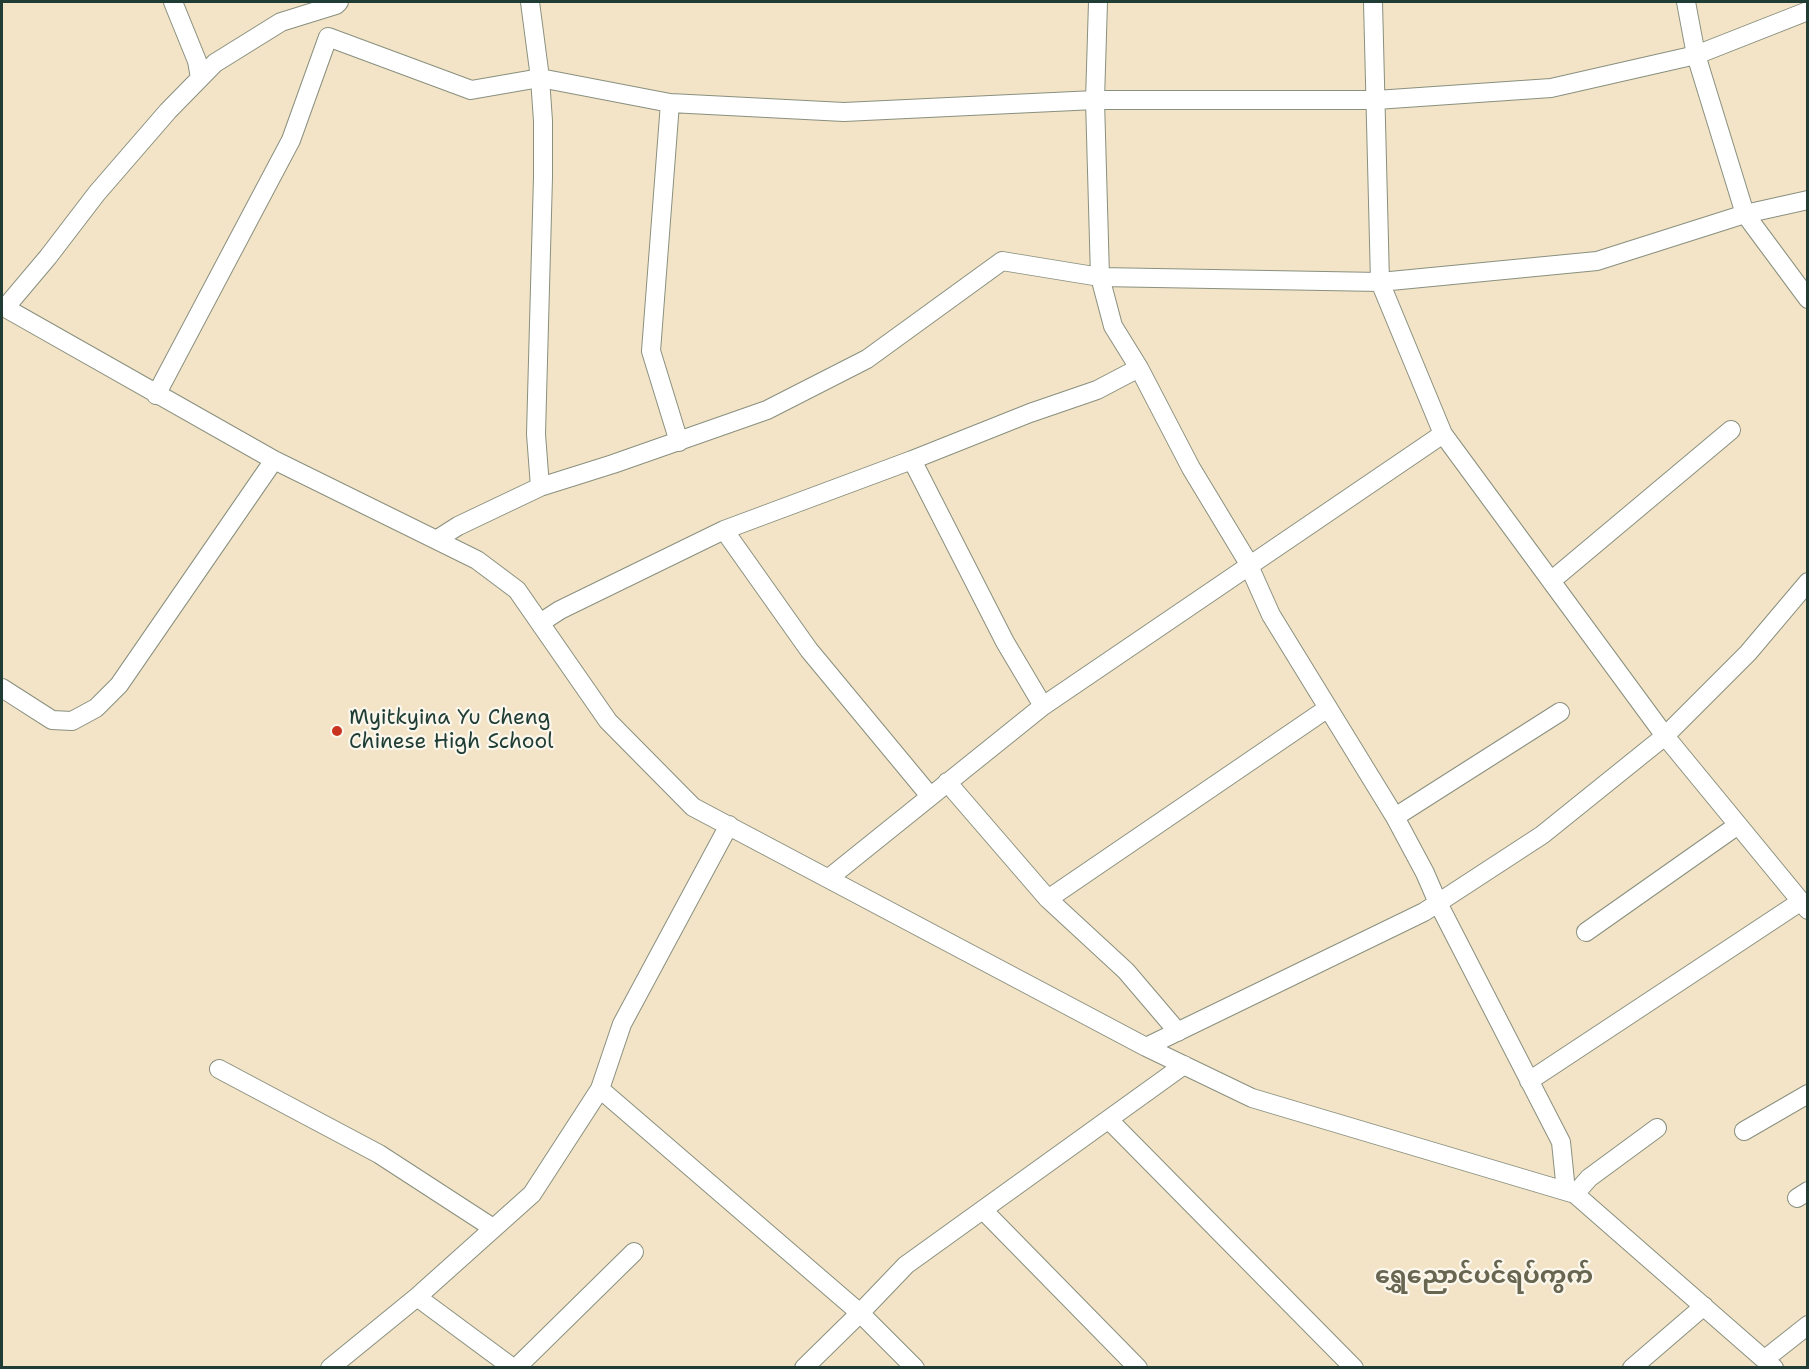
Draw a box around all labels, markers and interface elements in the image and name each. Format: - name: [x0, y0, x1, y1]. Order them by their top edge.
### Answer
- place label: Myitkyina Yu Cheng Chinese High School: [349, 706, 554, 756]
- marker: Myitkyina Yu Cheng Chinese High School: [330, 724, 344, 738]
- district label: ရွှေညောင်ပင်ရပ်ကွက်: [1375, 1263, 1593, 1291]

